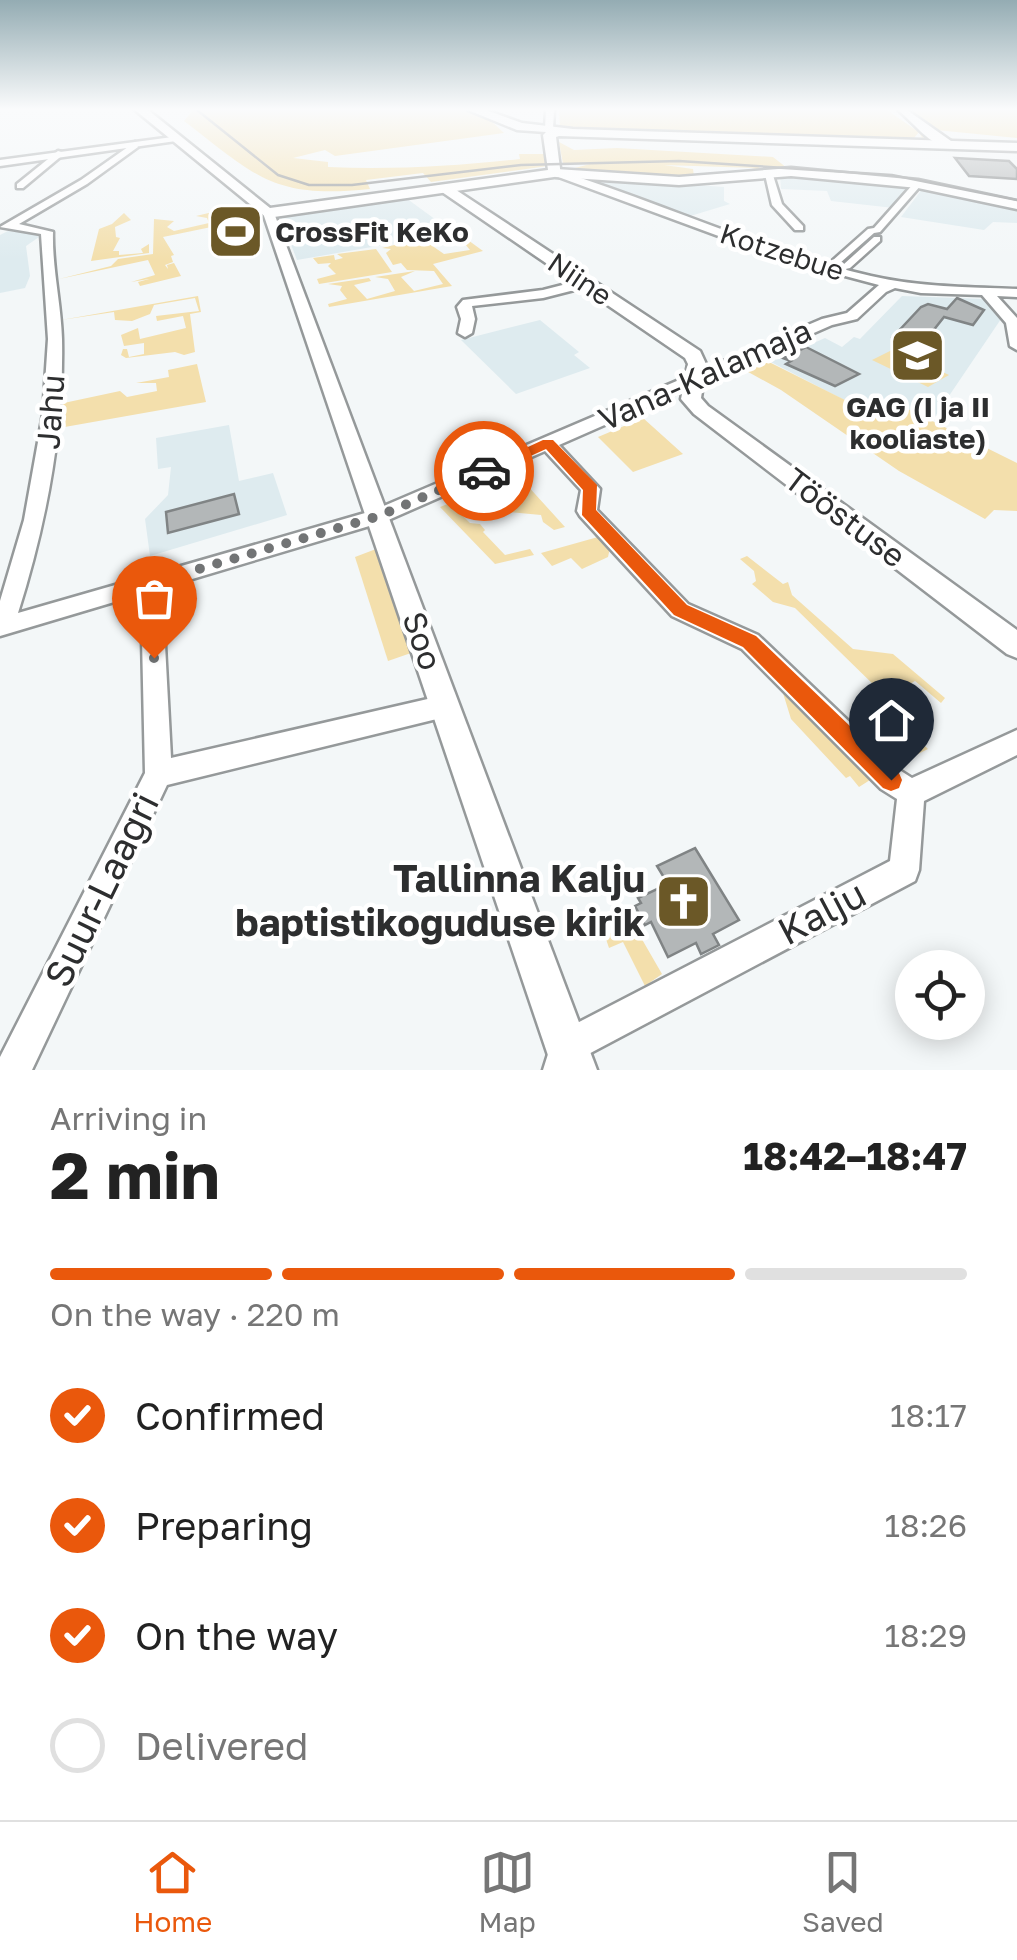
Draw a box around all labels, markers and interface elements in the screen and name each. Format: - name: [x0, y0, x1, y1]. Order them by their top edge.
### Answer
- sports icon: CrossFit KeKo: [206, 202, 266, 262]
- place label: CrossFit KeKo: [275, 215, 469, 248]
- street label: Kotzebue: [716, 216, 848, 287]
- street label: Niine: [542, 245, 618, 312]
- street label: Vana-Kalamaja: [592, 310, 817, 438]
- school or university icon: GAG (I ja II kooliaste): [888, 326, 948, 386]
- street label: Jahu: [28, 373, 72, 451]
- place label: GAG (I ja II kooliaste): [846, 390, 990, 455]
- courier: [434, 421, 534, 521]
- icon: car: [457, 444, 512, 499]
- street label: Tööstuse: [778, 460, 913, 575]
- pin: [112, 556, 197, 659]
- icon: bag: [127, 571, 182, 626]
- street label: Soo: [395, 607, 450, 675]
- pin: [849, 678, 934, 781]
- icon: home: [864, 693, 919, 748]
- street label: Suur-Laagri: [34, 785, 167, 994]
- place label: Tallinna Kalju baptistikoguduse kirik: [235, 855, 645, 945]
- street label: Kalju: [770, 870, 873, 953]
- church icon: Tallinna Kalju baptistikoguduse kirik: [654, 871, 714, 931]
- map controls: [895, 950, 985, 1040]
- button: locate: [895, 950, 985, 1040]
- text: Arriving in: [50, 1099, 207, 1137]
- text: 18:42–18:47: [743, 1133, 967, 1178]
- text: 2 min: [50, 1135, 220, 1213]
- text: On the way · 220 m: [50, 1295, 340, 1333]
- icon: check: [50, 1388, 105, 1443]
- text: Confirmed: [135, 1393, 325, 1438]
- text: 18:17: [890, 1396, 967, 1434]
- icon: check: [50, 1498, 105, 1553]
- text: Preparing: [135, 1503, 313, 1548]
- text: 18:26: [884, 1506, 967, 1544]
- icon: check: [50, 1608, 105, 1663]
- text: On the way: [135, 1613, 338, 1658]
- text: 18:29: [884, 1616, 967, 1654]
- text: Delivered: [135, 1723, 308, 1768]
- tab: Home: [133, 1845, 212, 1938]
- tab: Map: [479, 1845, 536, 1938]
- tab: Saved: [802, 1845, 884, 1938]

